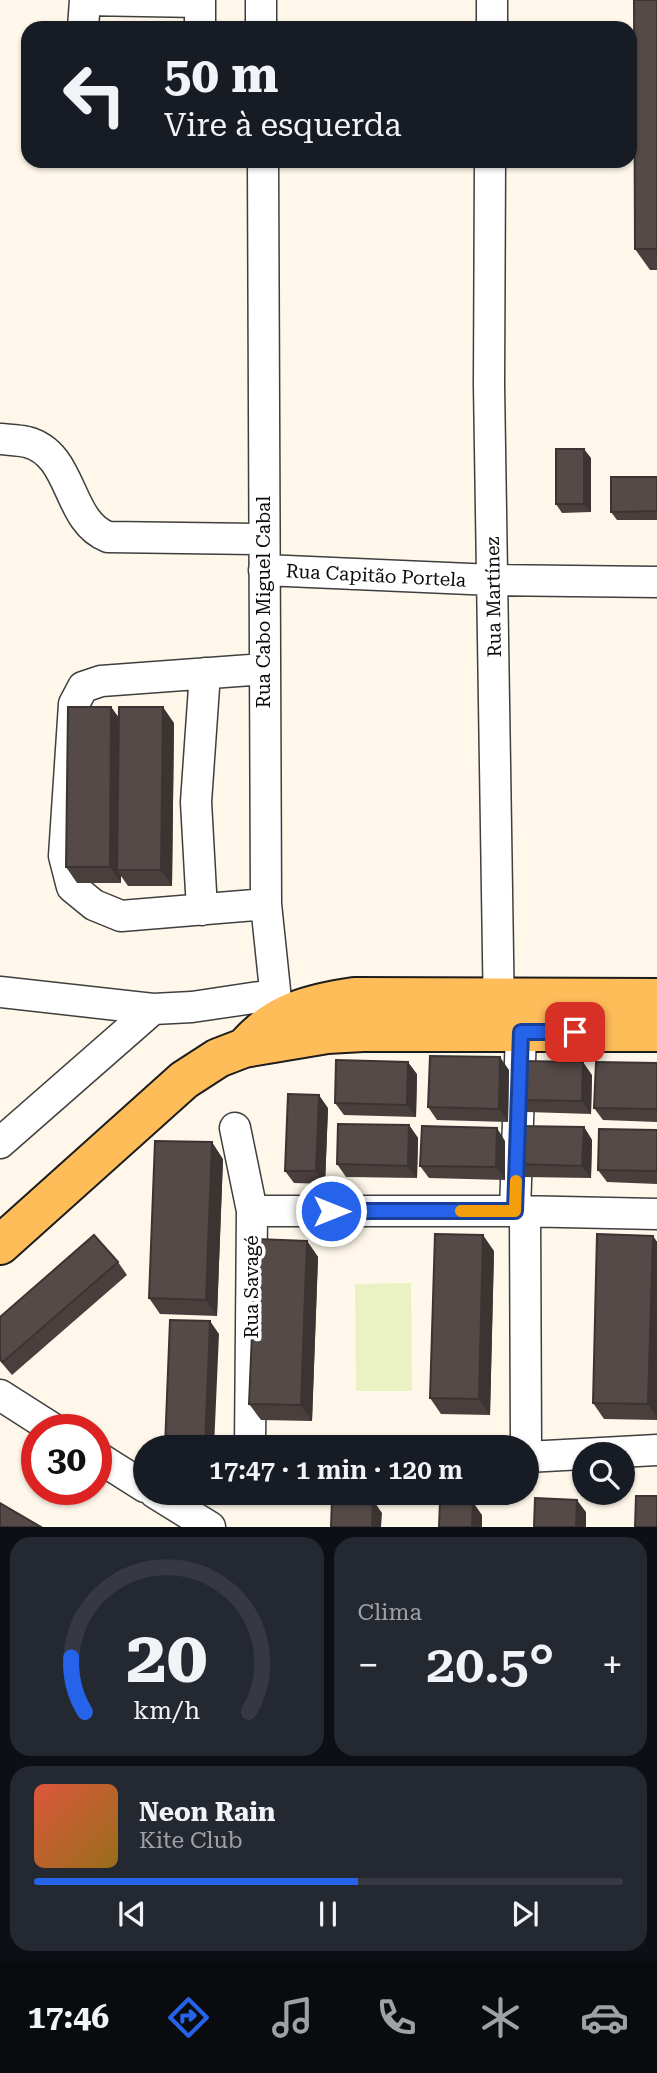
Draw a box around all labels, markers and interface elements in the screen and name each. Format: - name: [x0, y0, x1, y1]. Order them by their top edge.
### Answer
- text: 50 m: [164, 47, 279, 104]
- icon: left: [49, 49, 140, 140]
- text: Vire à esquerda: [164, 106, 402, 144]
- street label: Rua Cabo Miguel Cabal: [252, 496, 275, 708]
- street label: Rua Martínez: [481, 536, 506, 658]
- street label: Rua Capitão Portela: [285, 559, 467, 592]
- pin: [545, 1002, 605, 1062]
- icon: arrive: [556, 1013, 594, 1051]
- position arrow: [294, 1174, 368, 1248]
- street label: Rua Savagé: [240, 1235, 263, 1339]
- speed limit sign: 30: [21, 1414, 112, 1505]
- map controls: [572, 1442, 635, 1505]
- button: search: [572, 1442, 635, 1505]
- text: 17:47 · 1 min · 120 m: [209, 1455, 463, 1485]
- text: Clima: [358, 1599, 422, 1626]
- text: 20: [126, 1616, 208, 1701]
- text: 20.5°: [426, 1634, 554, 1695]
- text: −: [358, 1643, 379, 1687]
- text: +: [602, 1643, 623, 1687]
- text: km/h: [133, 1696, 200, 1725]
- text: Neon Rain: [139, 1797, 275, 1827]
- text: Kite Club: [139, 1827, 243, 1854]
- icon: previous: [113, 1895, 151, 1933]
- icon: pause: [309, 1895, 347, 1933]
- icon: next: [506, 1895, 544, 1933]
- icon: directions: [164, 1993, 213, 2042]
- icon: music: [268, 1993, 317, 2042]
- icon: phone: [372, 1993, 421, 2042]
- icon: climate: [476, 1993, 525, 2042]
- icon: car: [580, 1993, 629, 2042]
- text: 17:46: [28, 1998, 109, 2036]

